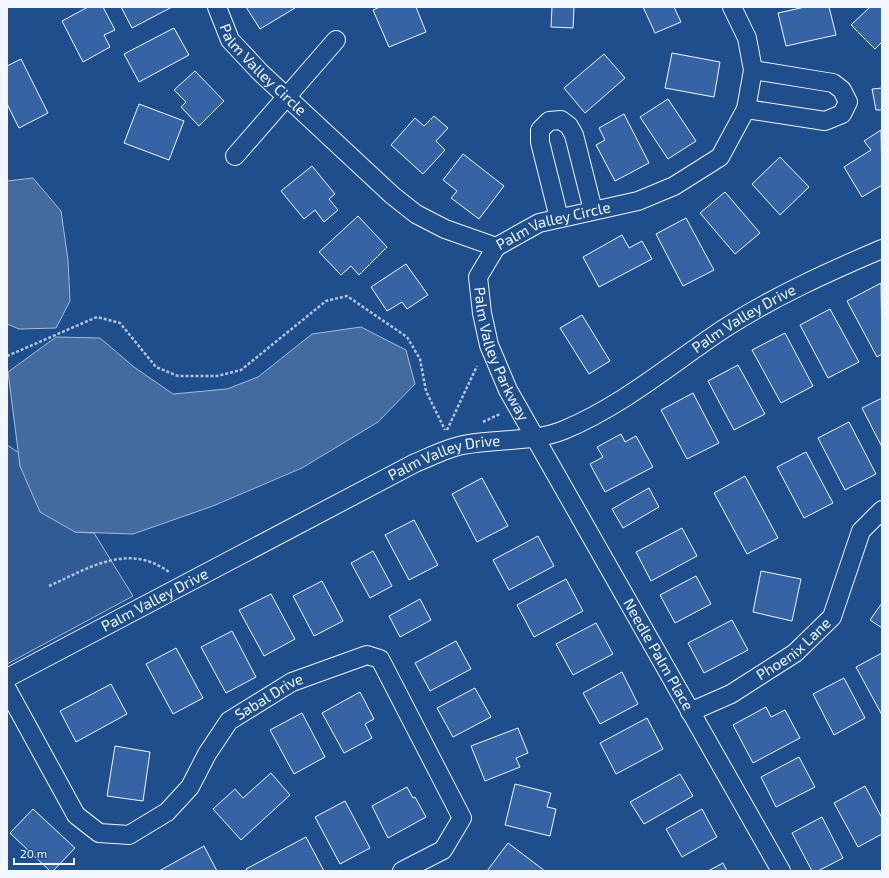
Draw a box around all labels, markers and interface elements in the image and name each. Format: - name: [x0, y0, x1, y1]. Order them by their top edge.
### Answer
- street label: Palm Valley Circle: [216, 21, 311, 119]
- street label: Palm Valley Circle: [493, 197, 612, 253]
- street label: Palm Valley Drive: [688, 280, 798, 356]
- street label: Palm Valley Parkway: [471, 286, 534, 424]
- street label: Palm Valley Drive: [384, 431, 501, 484]
- street label: Palm Valley Drive: [98, 564, 211, 635]
- street label: Needle Palm Place: [620, 595, 698, 713]
- street label: Phoenix Lane: [752, 613, 834, 684]
- street label: Sabal Drive: [231, 669, 305, 723]
- scale bar: [14, 840, 74, 866]
- text: 20 m: [20, 846, 47, 860]

